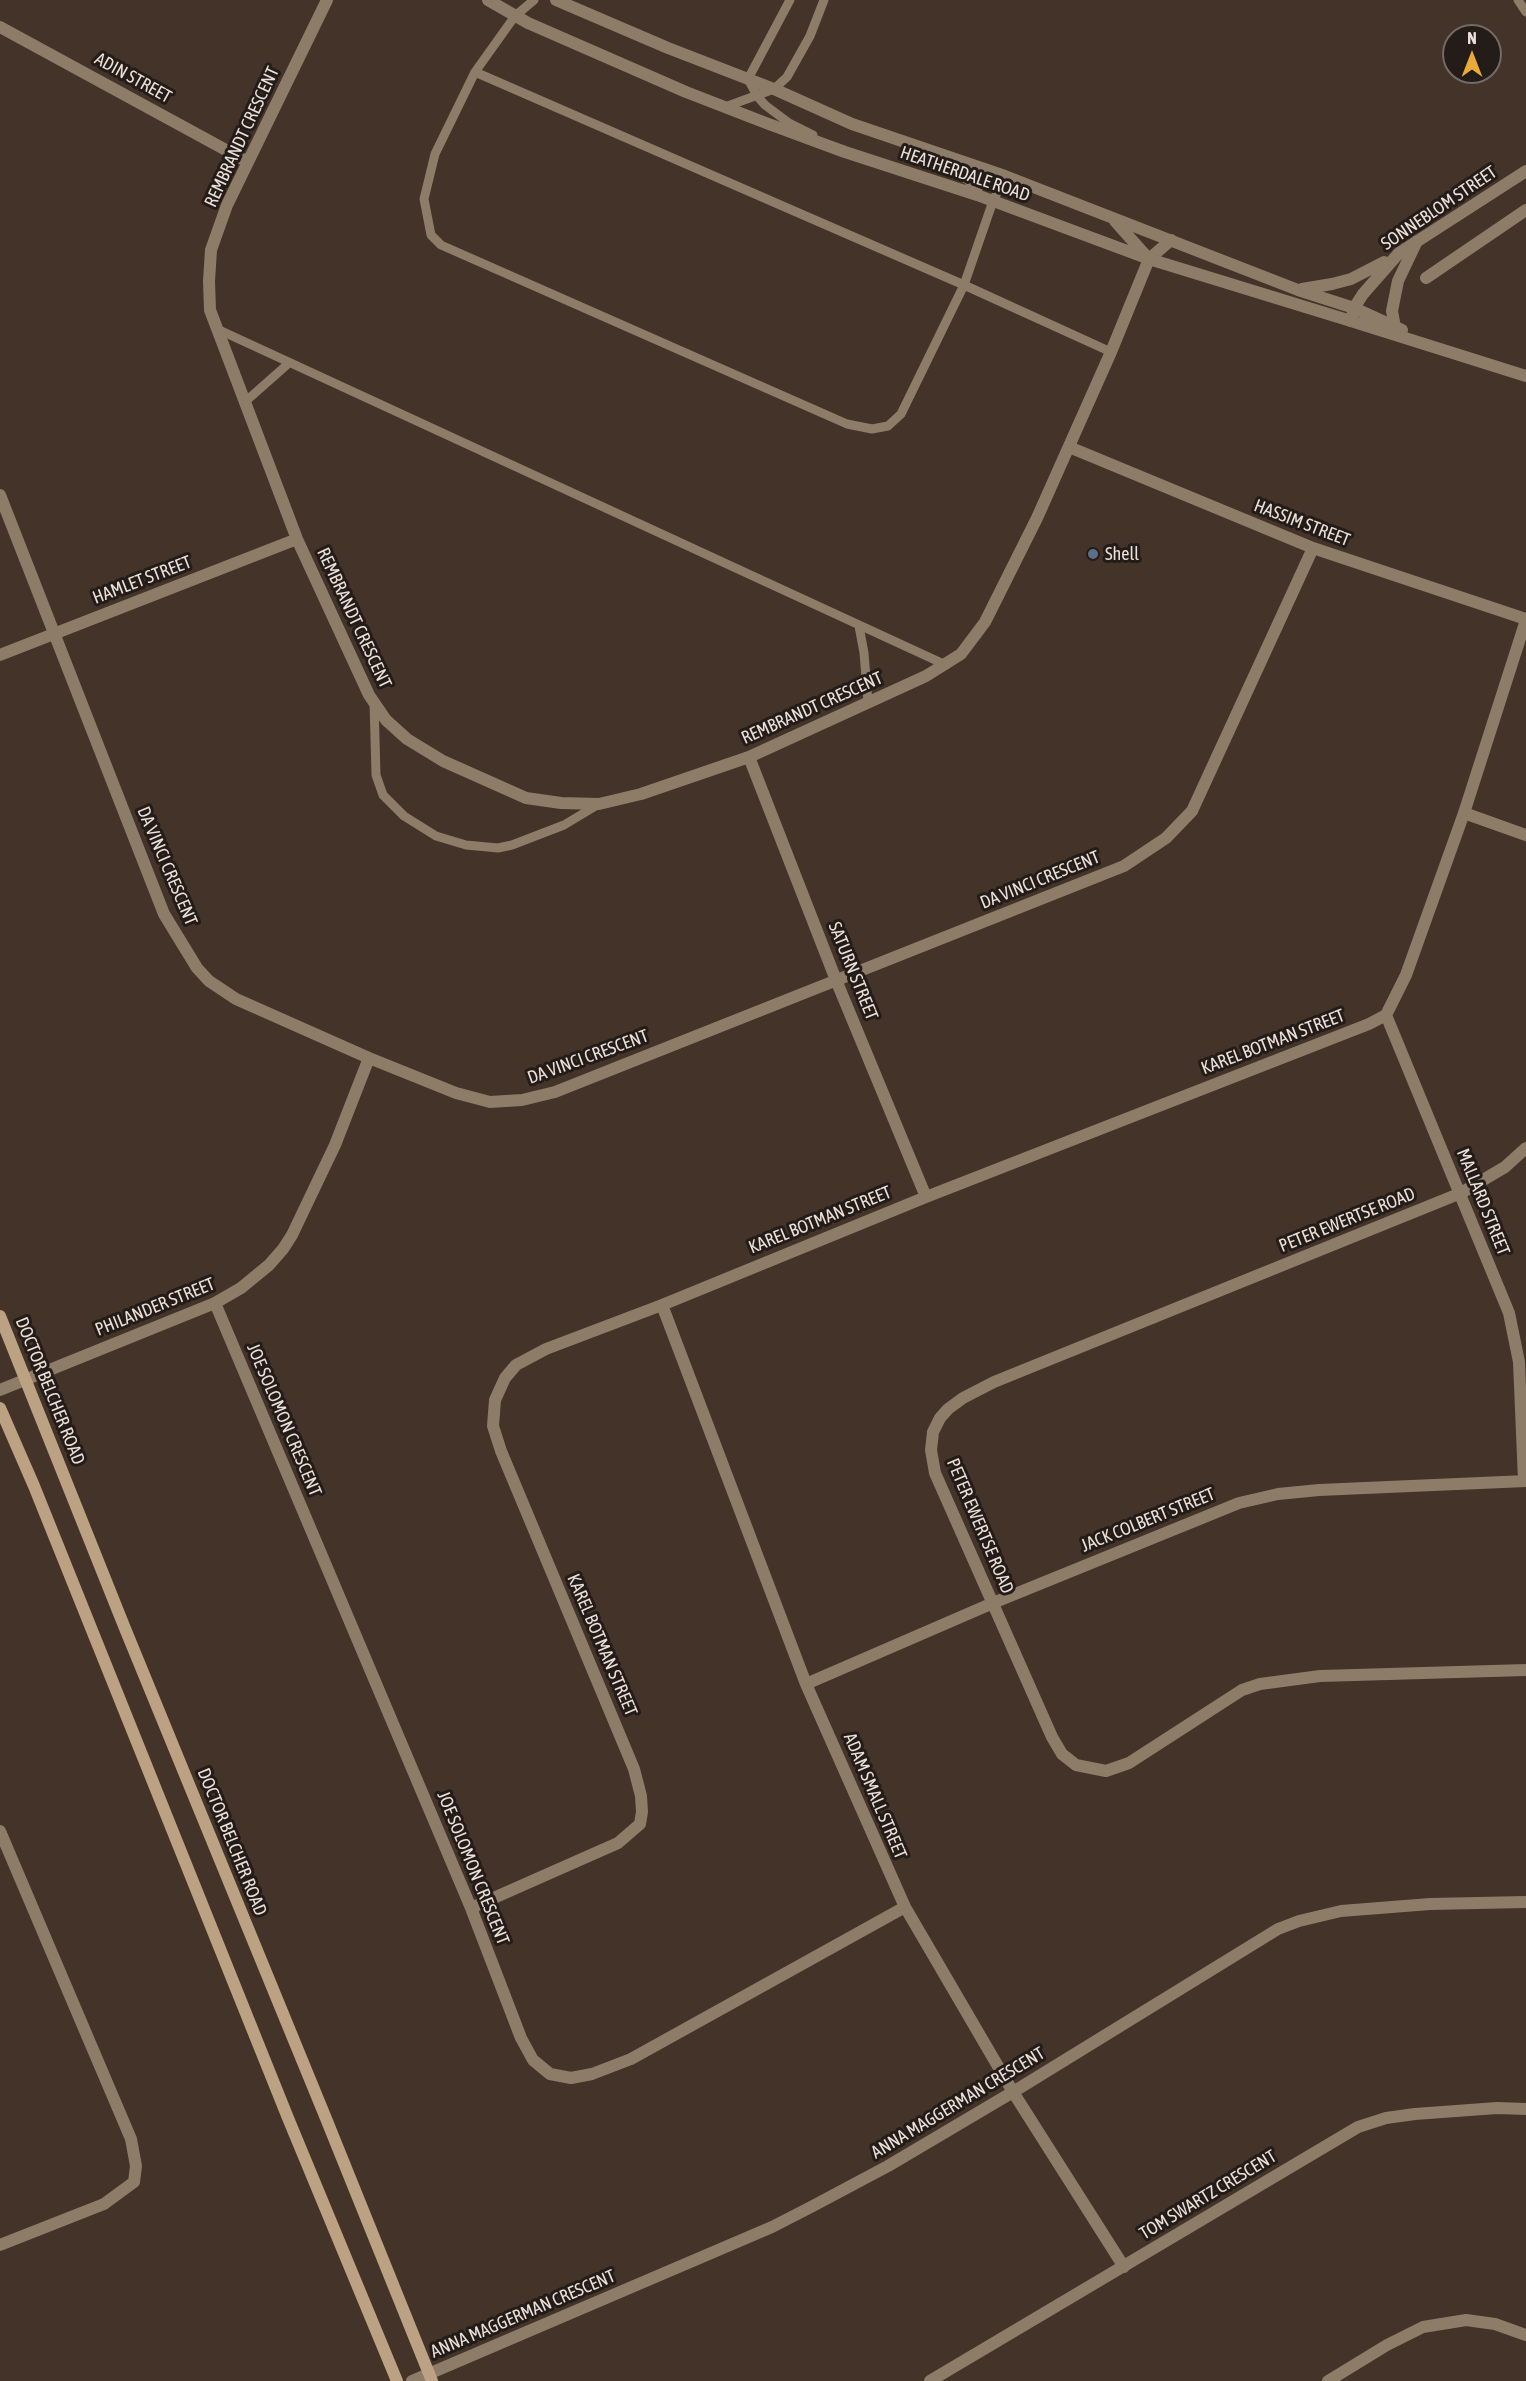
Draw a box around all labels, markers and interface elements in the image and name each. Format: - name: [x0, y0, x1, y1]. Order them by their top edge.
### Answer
- north arrow: [1442, 24, 1502, 84]
- text: N: [1467, 29, 1477, 47]
- street label: ADIN STREET: [91, 48, 175, 108]
- street label: REMBRANDT CRESCENT: [200, 63, 284, 211]
- street label: HEATHERDALE ROAD: [897, 142, 1033, 206]
- street label: SONNEBLOM STREET: [1377, 161, 1501, 255]
- street label: HASSIM STREET: [1251, 495, 1353, 551]
- place label: Shell: [1105, 543, 1139, 565]
- street label: REMBRANDT CRESCENT: [312, 544, 396, 692]
- marker: Shell: [1086, 547, 1100, 561]
- street label: HAMLET STREET: [90, 551, 194, 609]
- street label: REMBRANDT CRESCENT: [738, 667, 886, 749]
- street label: DA VINCI CRESCENT: [132, 803, 202, 929]
- street label: DA VINCI CRESCENT: [977, 846, 1103, 914]
- street label: SATURN STREET: [824, 919, 882, 1023]
- street label: KAREL BOTMAN STREET: [1198, 1005, 1348, 1079]
- street label: DA VINCI CRESCENT: [525, 1025, 651, 1089]
- street label: MALLARD STREET: [1452, 1146, 1514, 1258]
- street label: KAREL BOTMAN STREET: [745, 1182, 895, 1258]
- street label: PETER EWERTSE ROAD: [1276, 1183, 1418, 1257]
- street label: PHILANDER STREET: [92, 1273, 218, 1341]
- street label: DOCTOR BELCHER ROAD: [11, 1314, 89, 1468]
- street label: JOE SOLOMON CRESCENT: [242, 1340, 326, 1500]
- street label: PETER EWERTSE ROAD: [942, 1455, 1018, 1597]
- street label: JACK COLBERT STREET: [1078, 1483, 1218, 1557]
- street label: KAREL BOTMAN STREET: [562, 1571, 642, 1719]
- street label: ADAM SMALL STREET: [839, 1730, 911, 1862]
- street label: DOCTOR BELCHER ROAD: [193, 1765, 271, 1919]
- street label: JOE SOLOMON CRESCENT: [432, 1788, 514, 1948]
- street label: ANNA MAGGERMAN CRESCENT: [867, 2043, 1049, 2163]
- street label: TOM SWARTZ CRESCENT: [1136, 2146, 1280, 2244]
- street label: ANNA MAGGERMAN CRESCENT: [427, 2265, 619, 2363]

